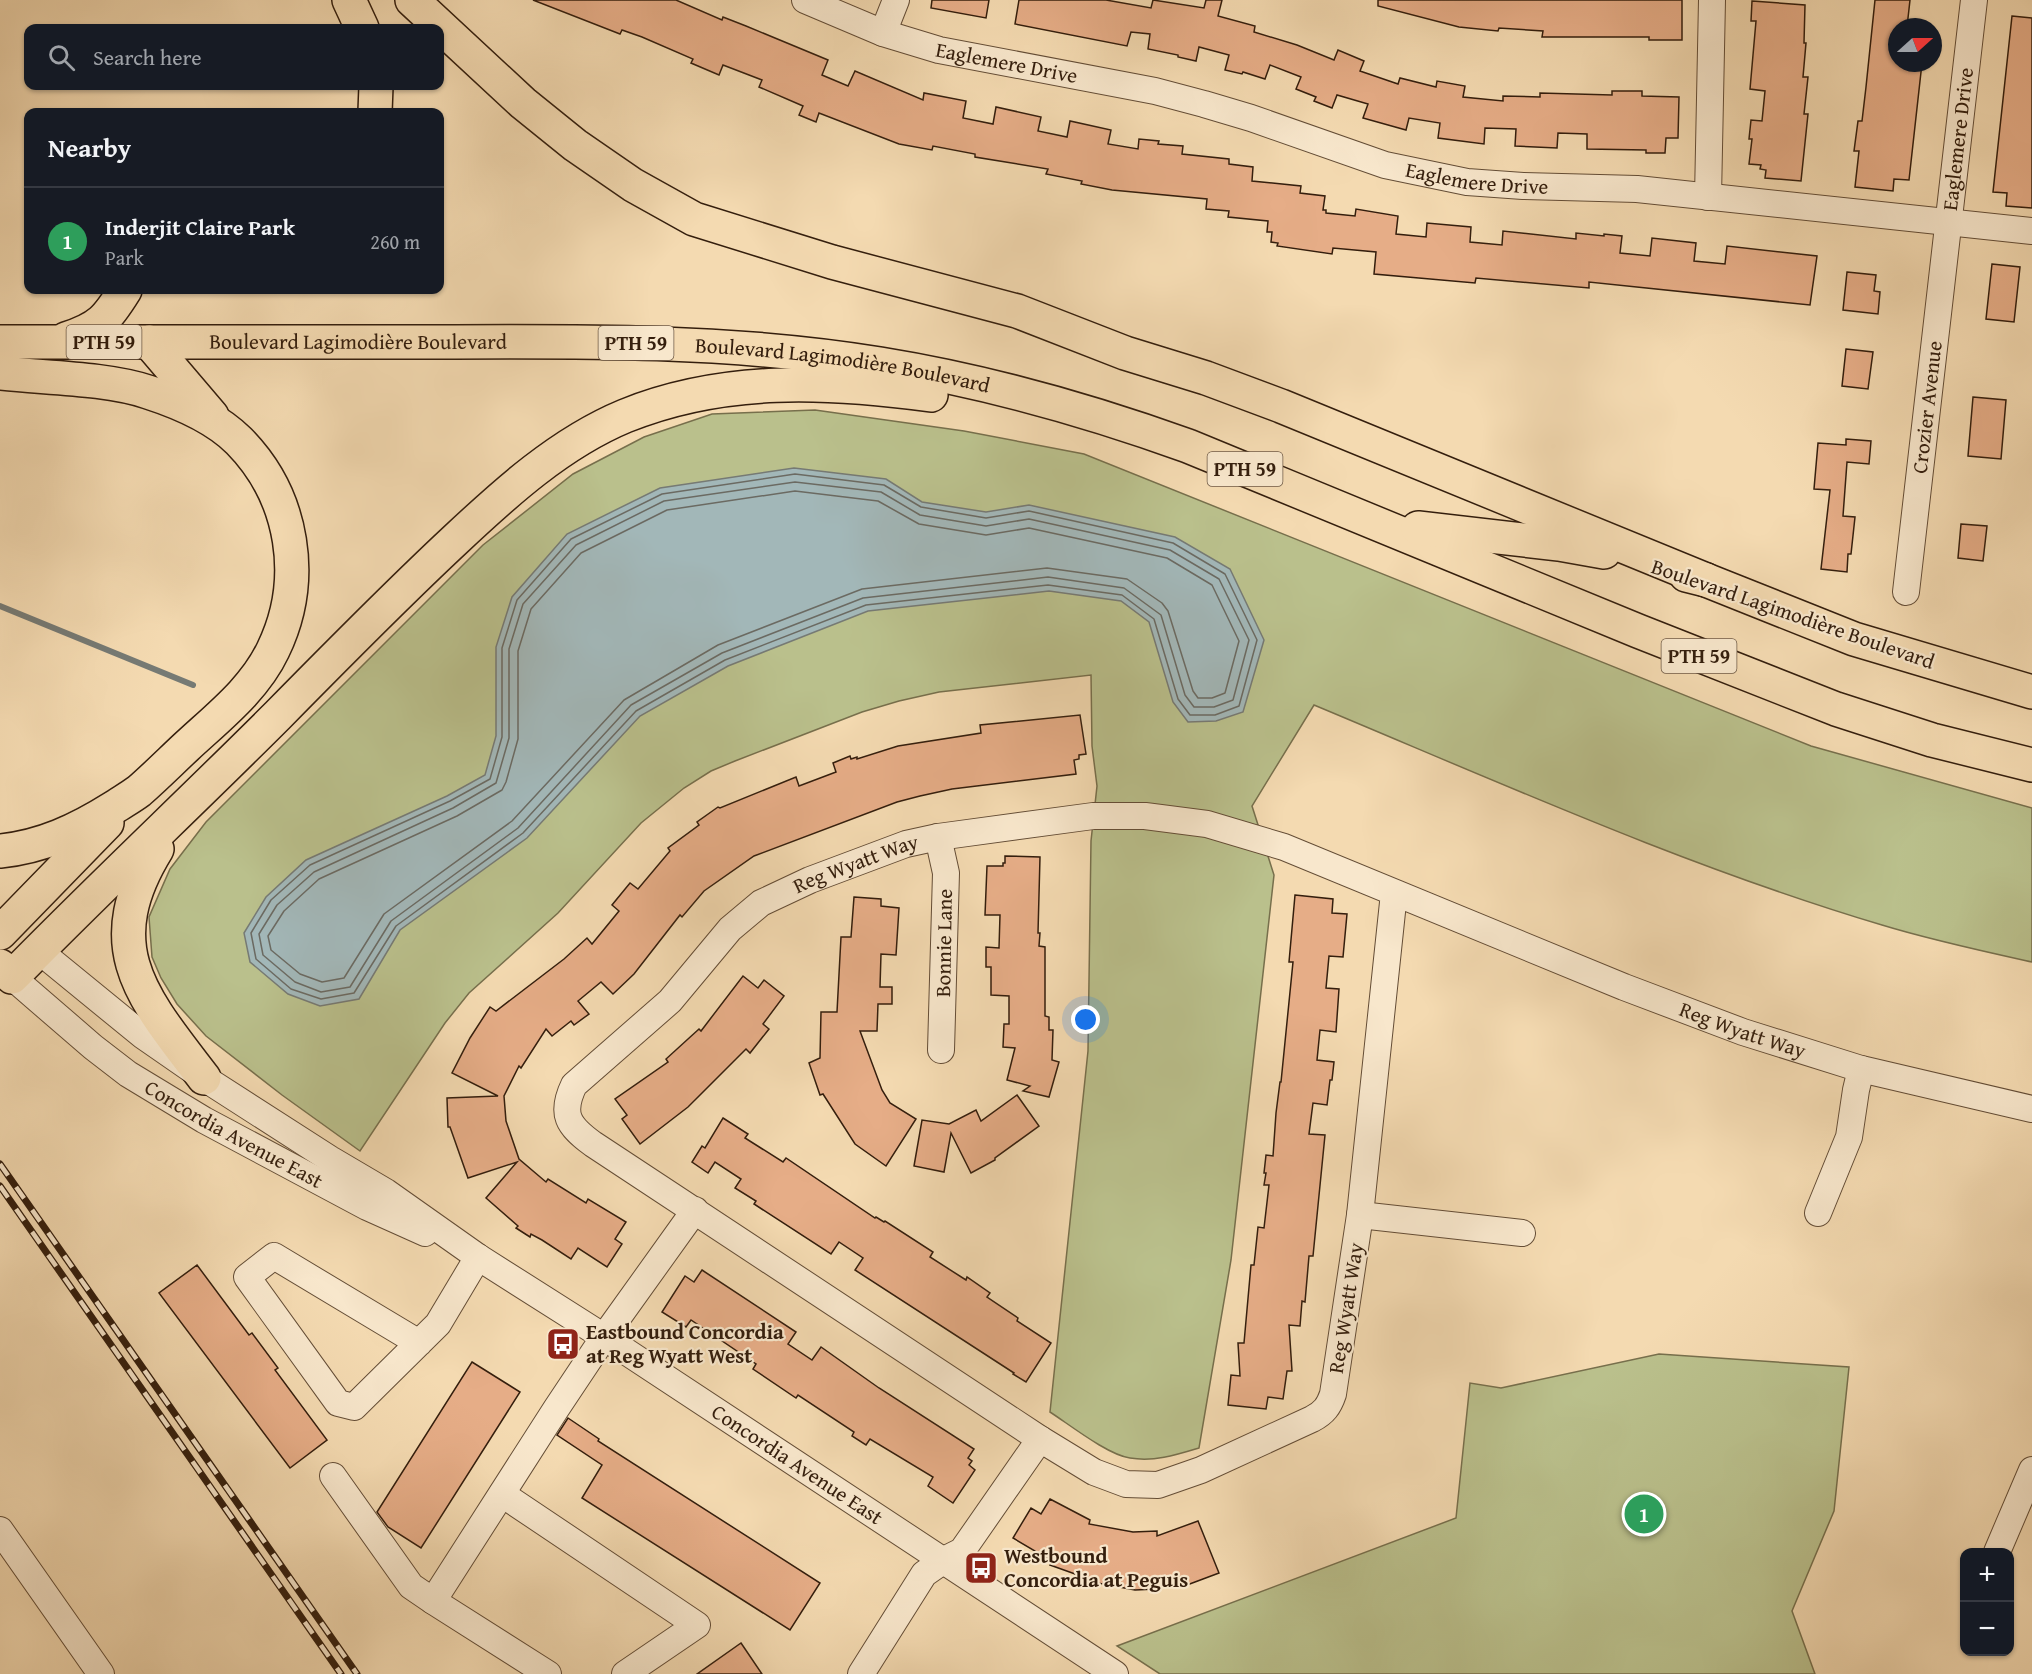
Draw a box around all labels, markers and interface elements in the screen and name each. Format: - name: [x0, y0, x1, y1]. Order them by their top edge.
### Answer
- north arrow: [1888, 18, 1942, 72]
- search box: [24, 24, 444, 90]
- street label: Eaglemere Drive: [933, 34, 1080, 91]
- icon: search: [45, 41, 78, 74]
- text: Search here: [93, 41, 202, 73]
- street label: Eaglemere Drive: [1934, 66, 1981, 212]
- text: Nearby: [48, 128, 131, 167]
- street label: Eaglemere Drive: [1403, 154, 1549, 202]
- text: Inderjit Claire Park: [105, 211, 295, 243]
- text: 1: [62, 227, 73, 256]
- text: 260 m: [370, 227, 420, 256]
- text: Park: [105, 243, 144, 272]
- road number: PTH 59: [66, 325, 142, 359]
- street label: Boulevard Lagimodière Boulevard: [209, 326, 508, 357]
- road number: PTH 59: [598, 326, 674, 360]
- street label: Boulevard Lagimodière Boulevard: [694, 329, 994, 401]
- street label: Crozier Avenue: [1904, 339, 1950, 475]
- road number: PTH 59: [1208, 452, 1282, 486]
- street label: Boulevard Lagimodière Boulevard: [1647, 550, 1940, 677]
- road number: PTH 59: [1662, 639, 1736, 673]
- street label: Reg Wyatt Way: [787, 826, 921, 901]
- street label: Bonnie Lane: [927, 888, 960, 997]
- street label: Reg Wyatt Way: [1675, 993, 1810, 1066]
- your location: [1071, 1005, 1100, 1034]
- street label: Concordia Avenue East: [139, 1072, 329, 1196]
- street label: Reg Wyatt Way: [1320, 1240, 1371, 1375]
- place label: Eastbound Concordia at Reg Wyatt West: [586, 1316, 784, 1371]
- bus stop icon: Eastbound Concordia at Reg Wyatt West: [545, 1326, 581, 1362]
- street label: Concordia Avenue East: [706, 1396, 890, 1532]
- pin: 1: [1624, 1492, 1664, 1537]
- place label: Westbound Concordia at Peguis: [1004, 1540, 1188, 1595]
- map controls: [1960, 1548, 2014, 1656]
- button: +: [1960, 1548, 2014, 1602]
- bus stop icon: Westbound Concordia at Peguis: [963, 1550, 999, 1586]
- button: −: [1960, 1602, 2014, 1656]

